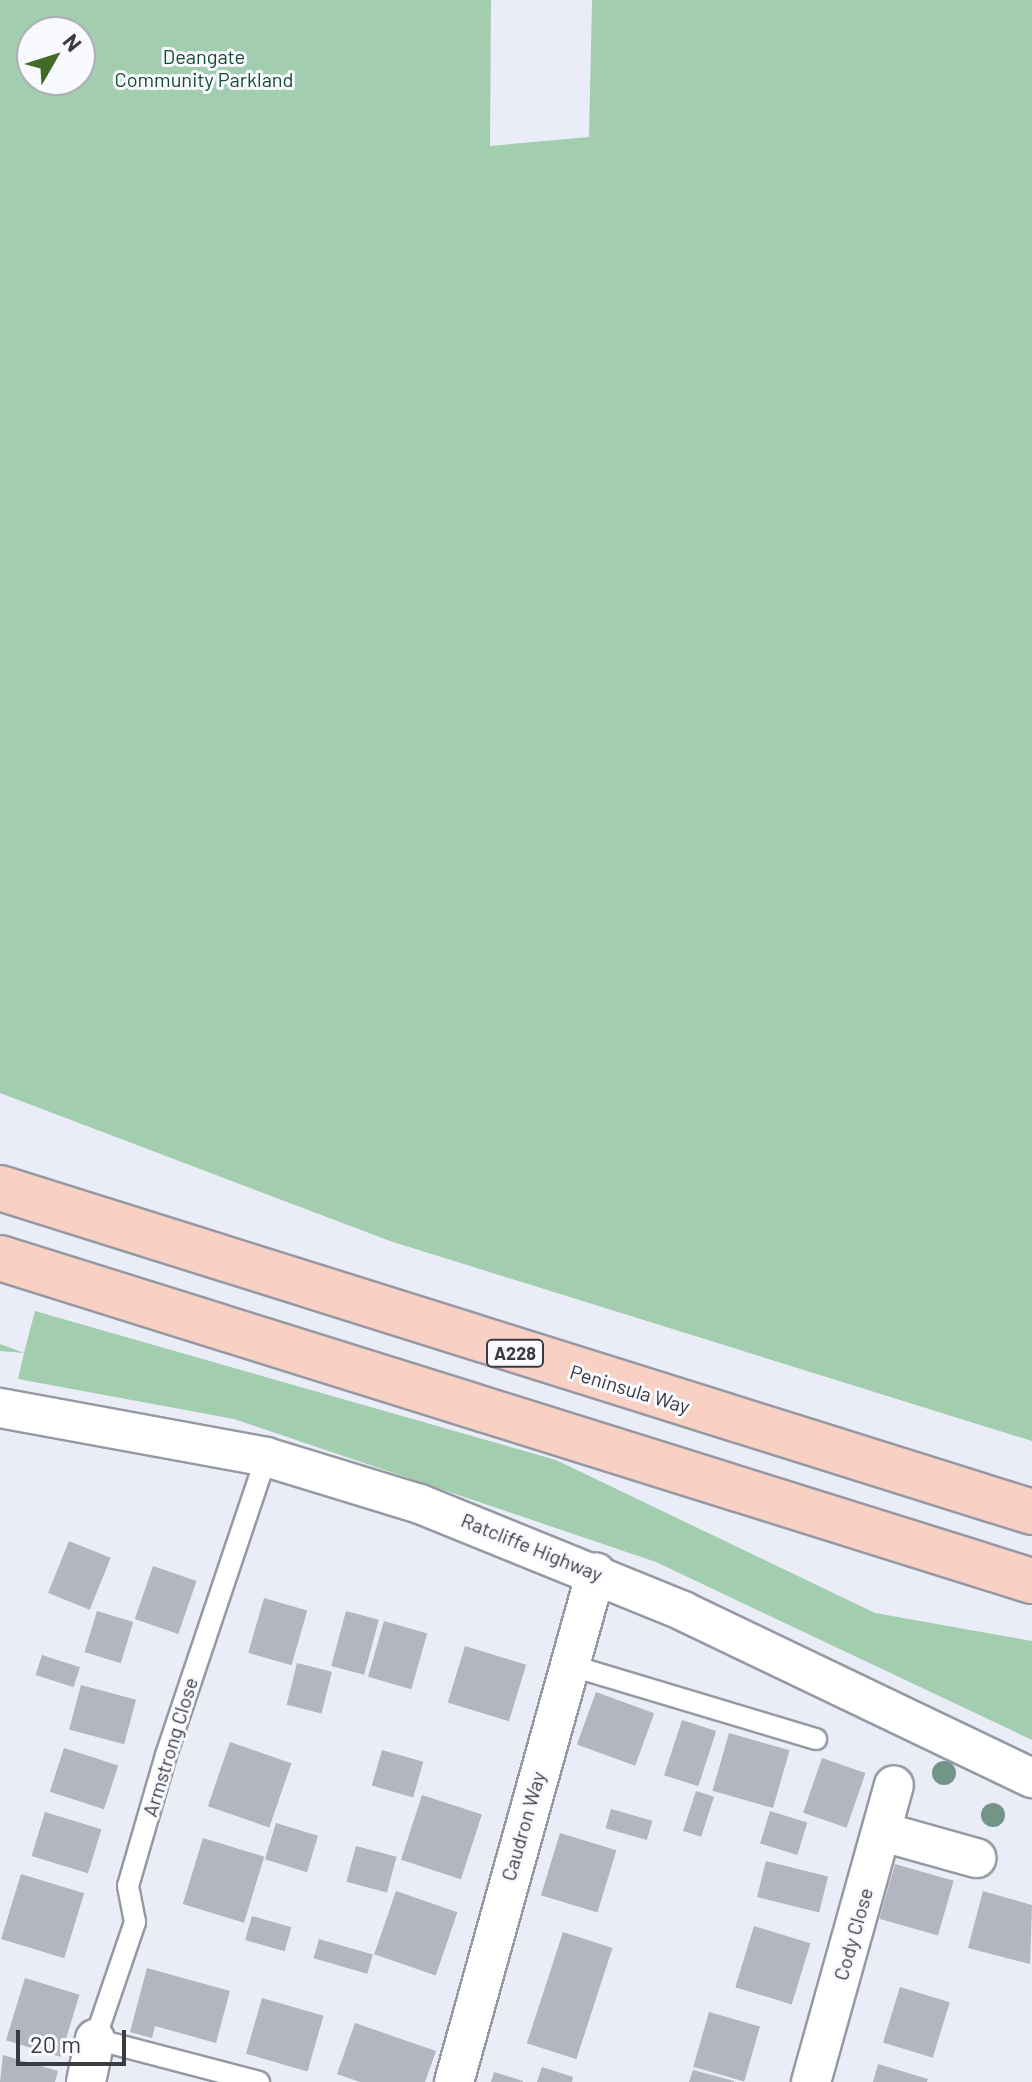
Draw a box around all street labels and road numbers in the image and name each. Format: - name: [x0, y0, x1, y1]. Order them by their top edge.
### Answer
- road number: A228: [485, 1339, 545, 1367]
- street label: Peninsula Way: [567, 1359, 693, 1419]
- street label: Ratcliffe Highway: [458, 1508, 606, 1586]
- street label: Armstrong Close: [137, 1674, 203, 1820]
- street label: Caudron Way: [496, 1769, 550, 1883]
- street label: Cody Close: [828, 1885, 878, 1983]

